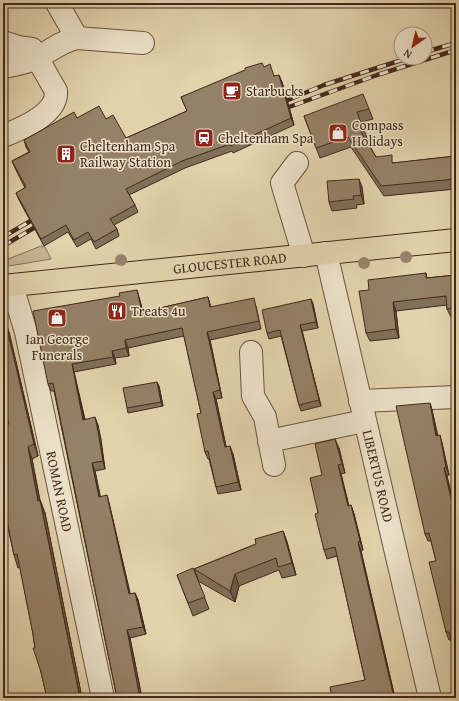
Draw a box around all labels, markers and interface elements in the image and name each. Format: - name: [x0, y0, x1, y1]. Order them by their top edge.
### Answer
- north arrow: [393, 26, 433, 66]
- text: N: [399, 45, 415, 63]
- cafe icon: Starbucks: [221, 80, 243, 102]
- place label: Starbucks: [246, 81, 304, 101]
- place label: Compass Holidays: [352, 115, 403, 151]
- shop icon: Compass Holidays: [327, 122, 349, 144]
- station icon: Cheltenham Spa: [193, 127, 215, 149]
- place label: Cheltenham Spa: [218, 128, 314, 148]
- place label: Cheltenham Spa Railway Station: [80, 136, 176, 172]
- building icon: Cheltenham Spa Railway Station: [55, 143, 77, 165]
- street label: GLOUCESTER ROAD: [172, 247, 287, 279]
- restaurant icon: Treats 4u: [106, 300, 128, 322]
- place label: Treats 4u: [131, 301, 186, 321]
- shop icon: Ian George Funerals: [46, 307, 68, 329]
- place label: Ian George Funerals: [25, 329, 89, 365]
- street label: LIBERTUS ROAD: [358, 428, 399, 524]
- street label: ROMAN ROAD: [41, 449, 78, 534]

